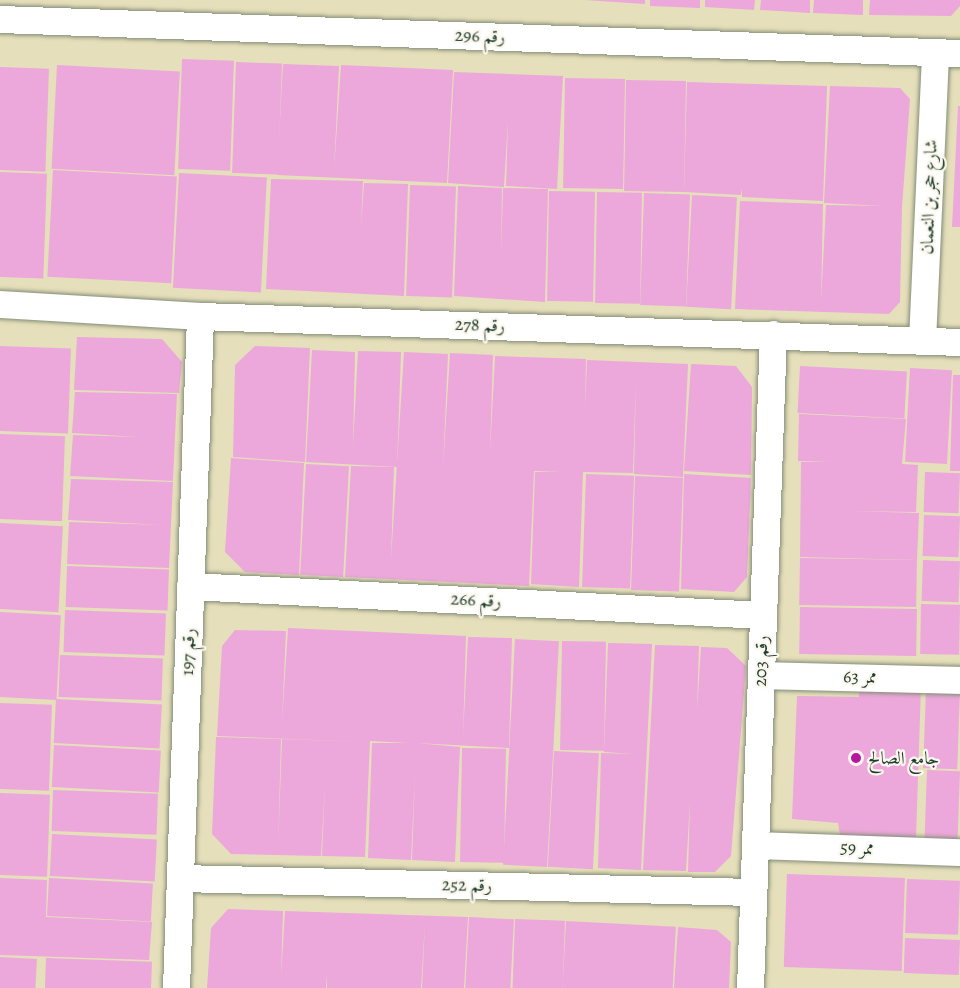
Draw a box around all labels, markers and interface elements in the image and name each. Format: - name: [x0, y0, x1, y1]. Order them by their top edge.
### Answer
- street label: رقم 296: [454, 24, 506, 48]
- street label: شارع حجر بن النعمان: [916, 139, 942, 255]
- street label: رقم 278: [454, 313, 506, 337]
- street label: رقم 266: [450, 588, 502, 612]
- street label: رقم 197: [176, 628, 200, 676]
- street label: رقم 203: [749, 635, 773, 687]
- street label: 63 ممر: [843, 666, 877, 688]
- place label: جامع الصالح: [868, 747, 939, 769]
- marker: جامع الصالح: [849, 751, 863, 765]
- street label: ممر 59: [840, 837, 874, 859]
- street label: رقم 252: [442, 874, 492, 896]

